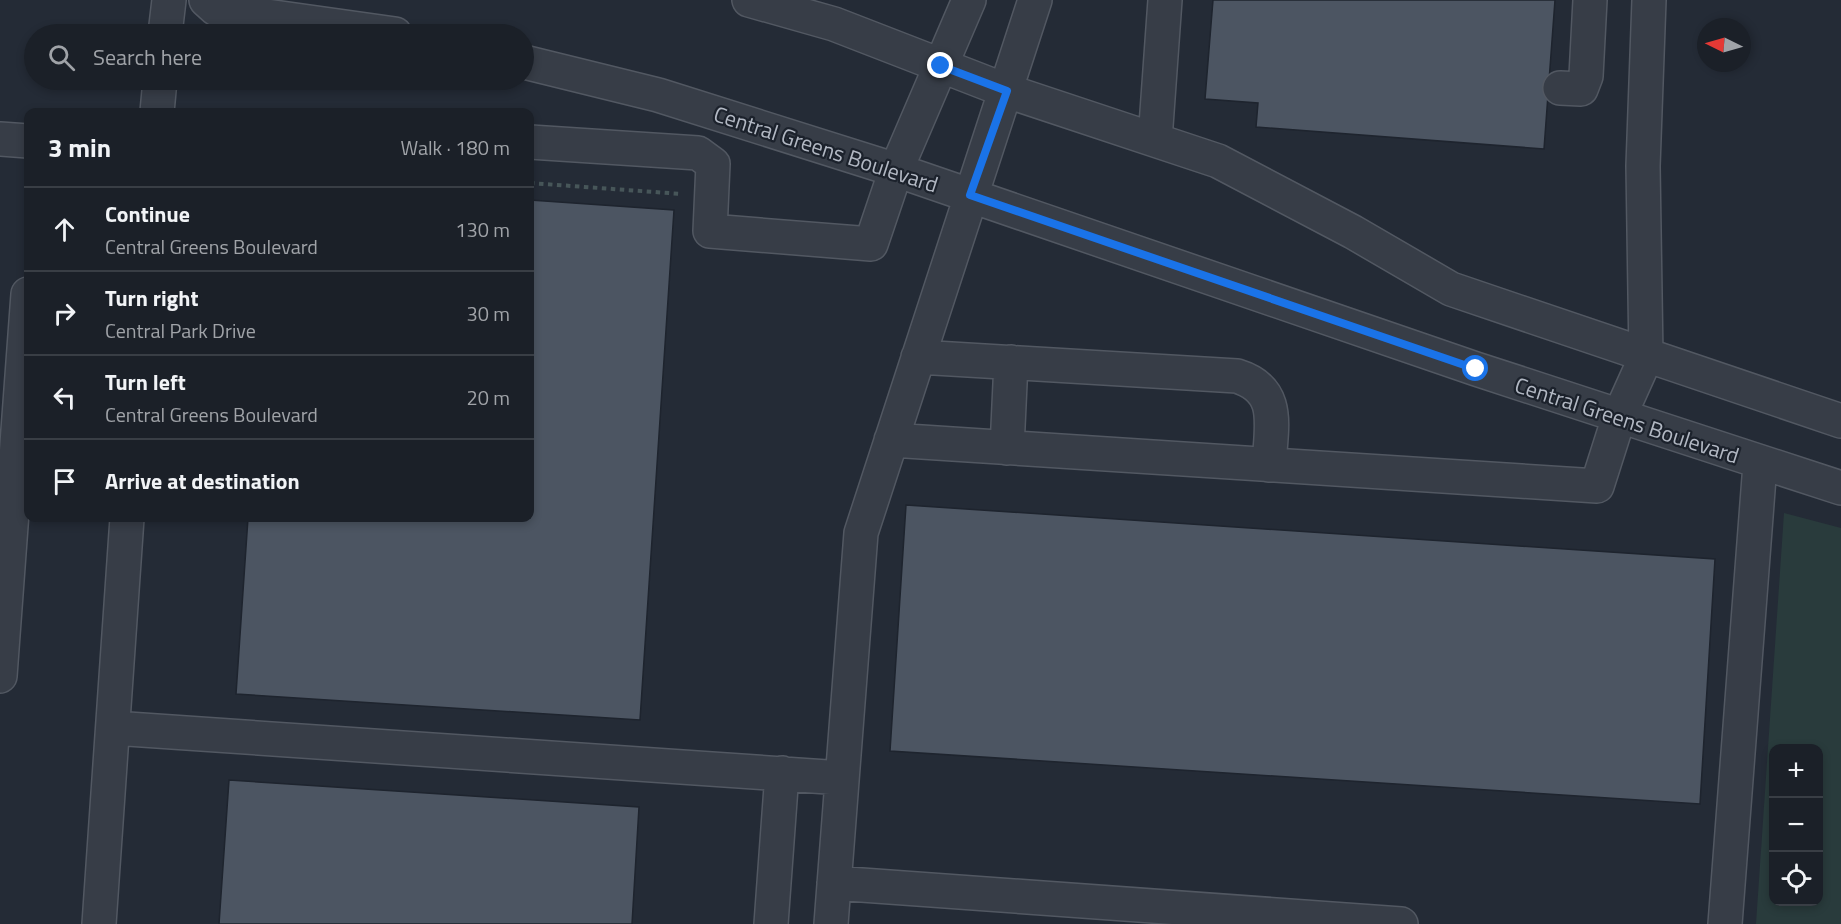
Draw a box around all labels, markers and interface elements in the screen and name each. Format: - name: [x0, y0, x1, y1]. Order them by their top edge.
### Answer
- north arrow: [1697, 18, 1751, 72]
- search box: [24, 24, 534, 90]
- text: Search here: [93, 40, 202, 74]
- icon: search: [45, 41, 78, 74]
- route end: [927, 52, 953, 78]
- street label: Central Greens Boulevard: [709, 97, 943, 201]
- text: 3 min: [48, 128, 111, 167]
- text: Walk · 180 m: [401, 132, 510, 163]
- text: Continue: [105, 197, 190, 231]
- icon: ahead: [48, 213, 81, 246]
- text: 130 m: [455, 214, 510, 245]
- text: Central Greens Boulevard: [105, 231, 318, 262]
- text: Turn right: [105, 281, 199, 315]
- icon: right: [48, 297, 81, 330]
- text: 30 m: [466, 298, 510, 329]
- text: Central Park Drive: [105, 315, 256, 346]
- route start: [1462, 355, 1488, 381]
- text: Turn left: [105, 365, 186, 399]
- street label: Central Greens Boulevard: [1510, 368, 1744, 472]
- icon: left: [48, 381, 81, 414]
- text: 20 m: [466, 382, 510, 413]
- text: Central Greens Boulevard: [105, 399, 318, 430]
- text: Arrive at destination: [105, 464, 300, 498]
- icon: arrive: [48, 465, 81, 498]
- map controls: [1769, 744, 1823, 906]
- button: +: [1769, 744, 1823, 798]
- button: −: [1769, 798, 1823, 852]
- button: locate: [1769, 852, 1823, 906]

